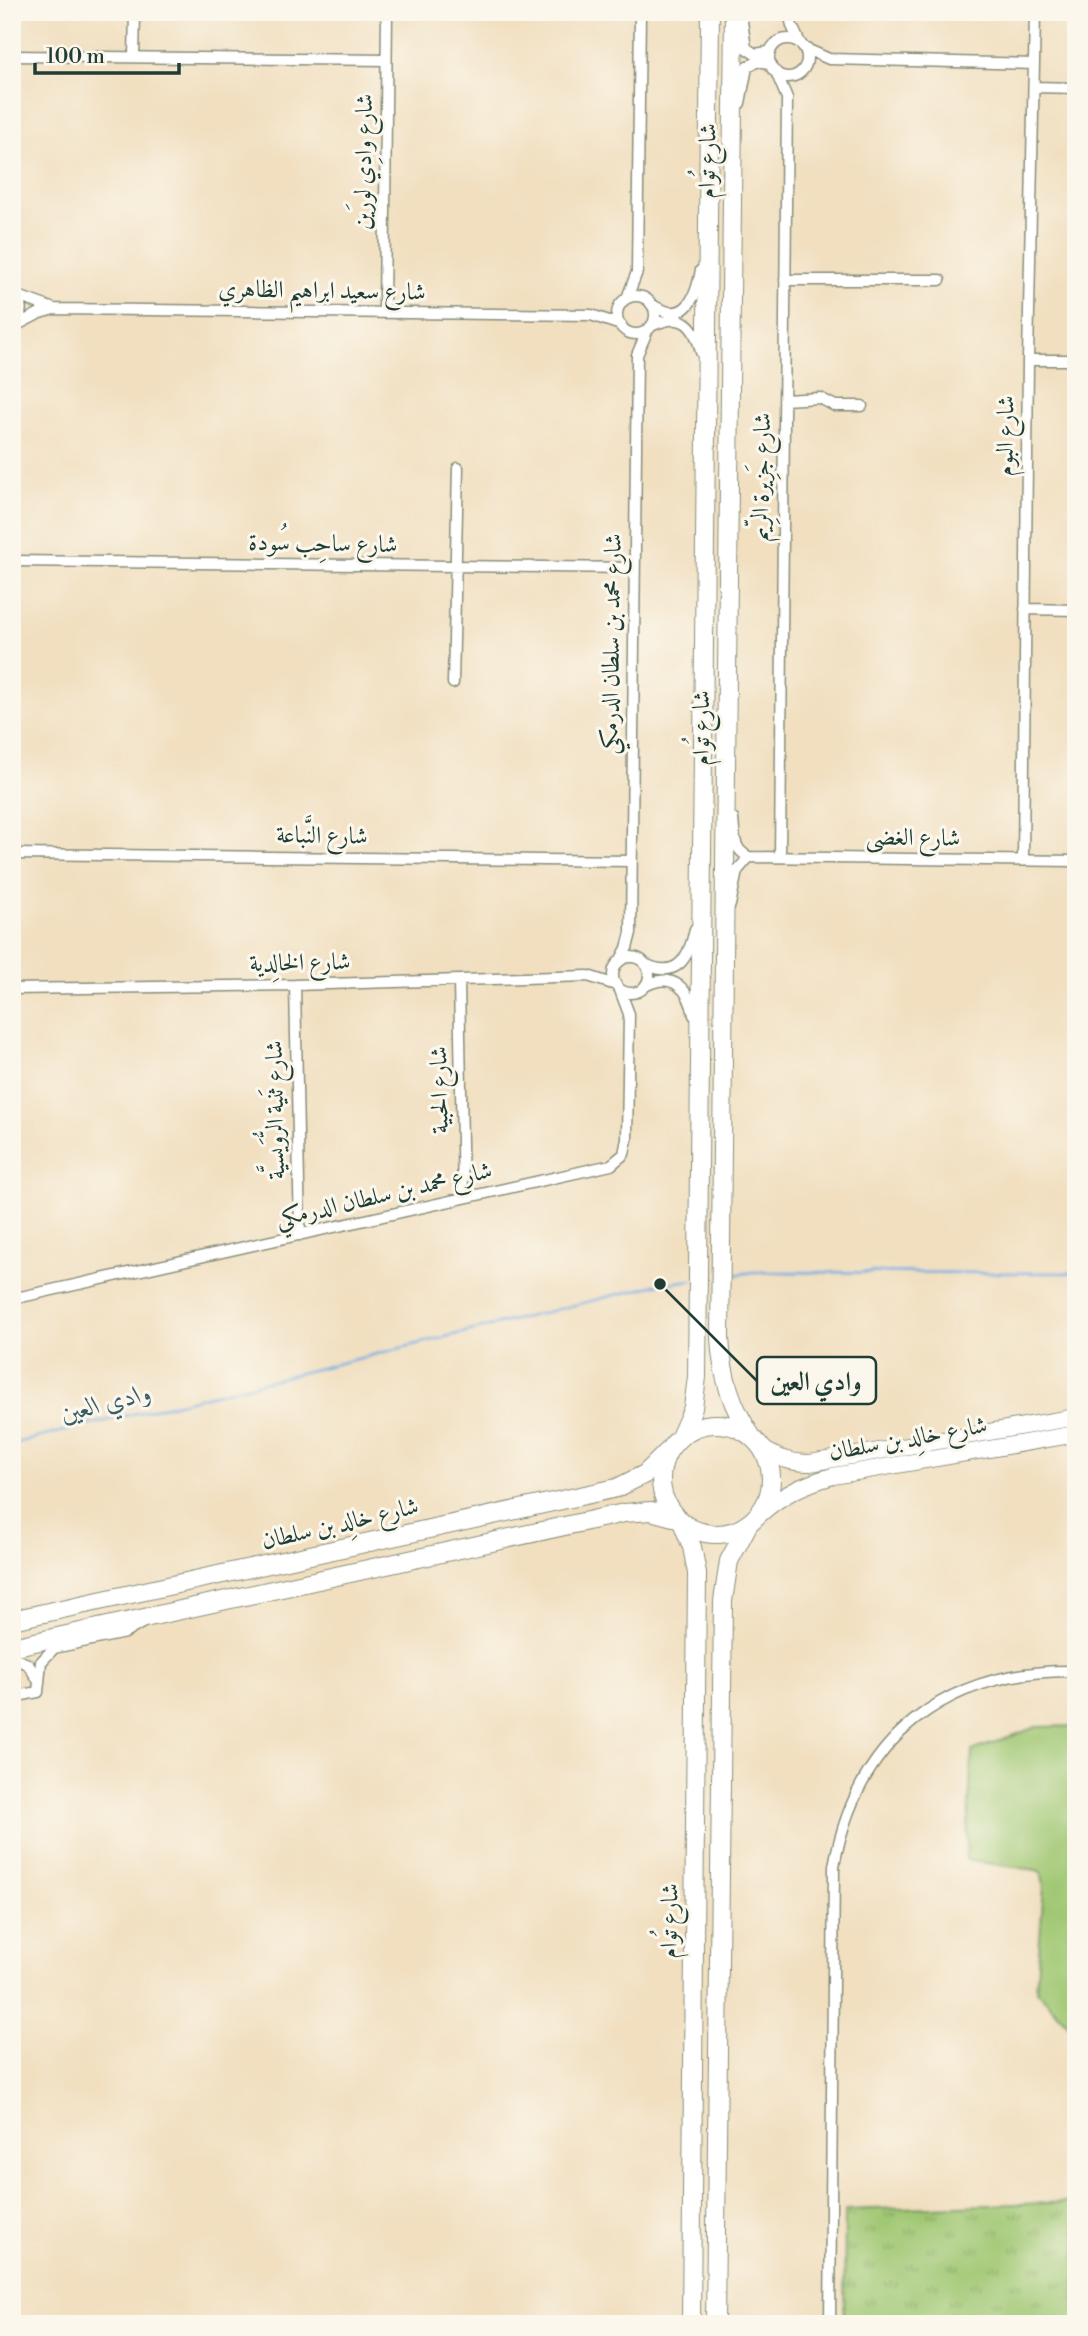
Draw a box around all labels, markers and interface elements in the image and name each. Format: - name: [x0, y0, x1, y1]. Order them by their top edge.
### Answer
- scale bar: [35, 32, 178, 76]
- text: 100 m: [46, 44, 105, 70]
- street label: شارع وادِي لورَين: [345, 93, 384, 231]
- street label: شارع تُوام: [686, 123, 729, 199]
- street label: شارع سعيد ابراهيم الظاهري: [218, 274, 426, 316]
- street label: شارع البوم: [990, 395, 1027, 477]
- street label: شارع جَزِيرة الرِّيم: [743, 412, 783, 542]
- street label: شارع ساحِب سُودة: [248, 522, 398, 564]
- street label: شارع محمد بن سلطان الدرمكي: [595, 533, 635, 755]
- street label: شارع تُوام: [681, 690, 722, 766]
- street label: شارع النَّباعة: [276, 814, 368, 856]
- street label: شارع الغضى: [865, 822, 961, 858]
- street label: شارع الخالِدية: [249, 947, 351, 983]
- street label: شارع ثَنية الرُّوَيسيَّة: [251, 1040, 296, 1180]
- street label: شارع الحبية: [424, 1046, 460, 1134]
- street label: شارع محمد بن سلطان الدرمكي: [273, 1156, 497, 1240]
- callout: وادي العين: [757, 1357, 876, 1404]
- text: وادي العين: [770, 1366, 862, 1403]
- water label: وادي العين: [57, 1376, 156, 1434]
- street label: شارع خالِد بن سلطان: [826, 1410, 990, 1472]
- street label: شارع خالِد بن سلطان: [258, 1491, 422, 1561]
- street label: شارع تُوام: [648, 1883, 691, 1959]

